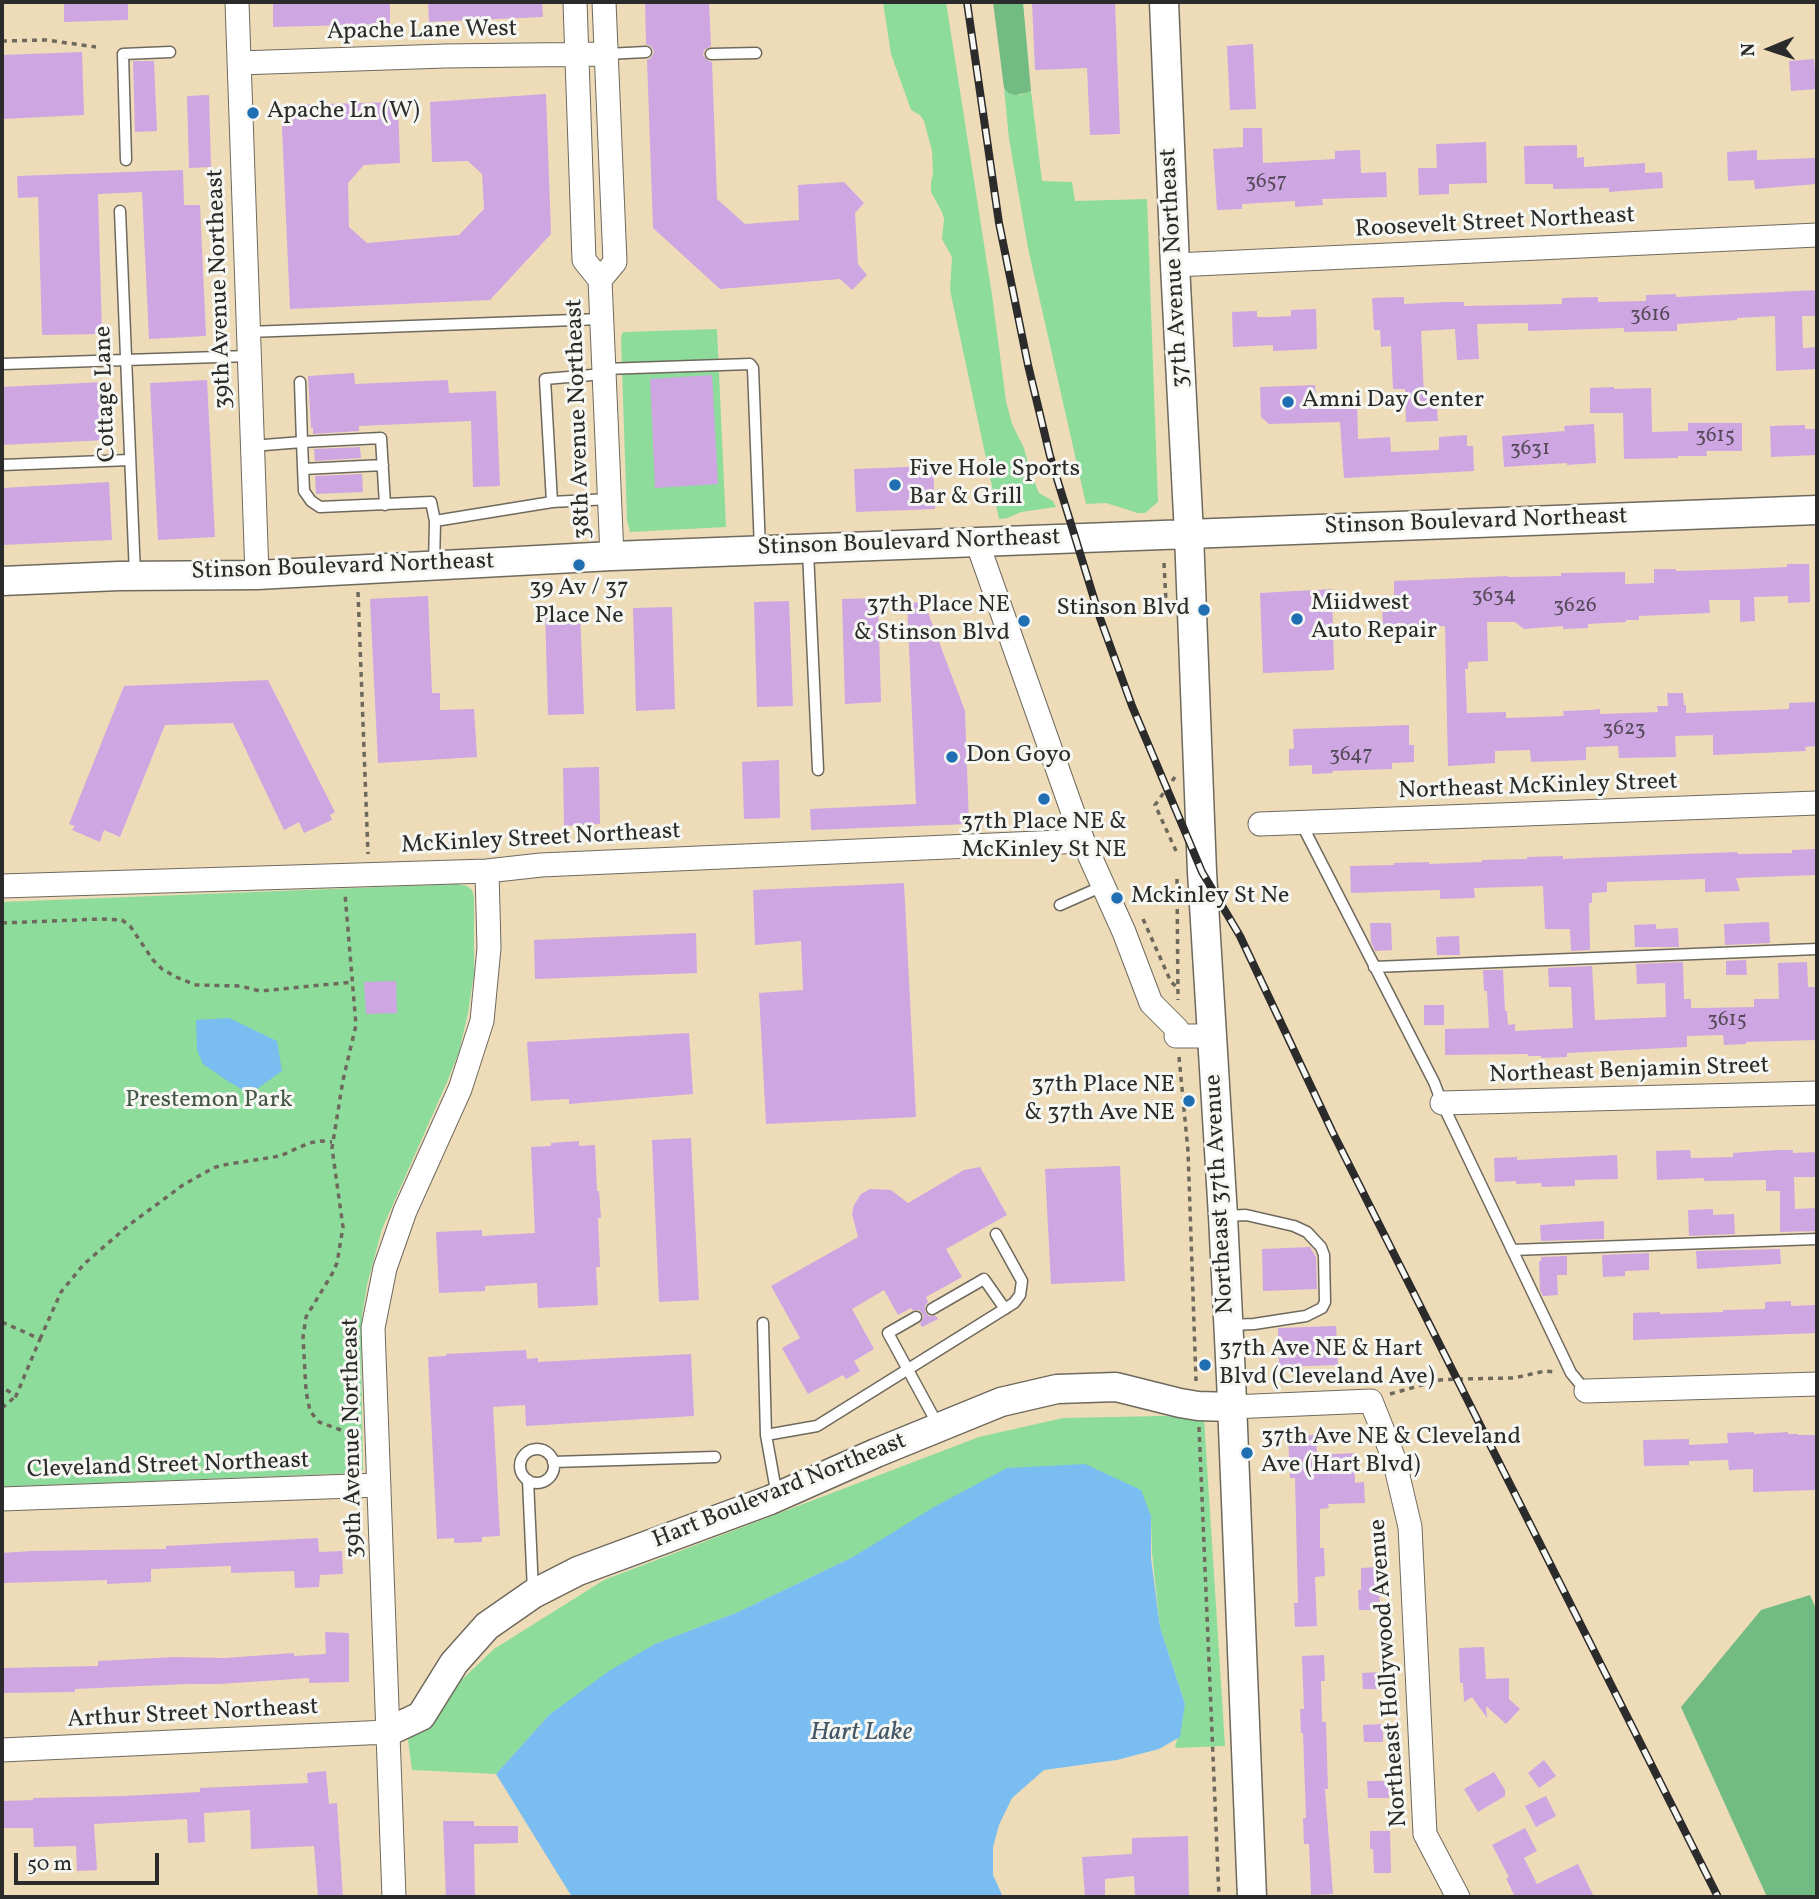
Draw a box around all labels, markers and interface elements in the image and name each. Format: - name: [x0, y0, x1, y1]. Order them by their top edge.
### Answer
- north arrow: [1735, 14, 1805, 84]
- street label: Apache Lane West: [327, 16, 517, 48]
- text: N: [1736, 42, 1762, 57]
- place label: Apache Ln (W): [267, 99, 420, 127]
- marker: Apache Ln (W): [245, 105, 261, 121]
- street label: 37th Avenue Northeast: [1155, 147, 1197, 389]
- street label: 39th Avenue Northeast: [202, 168, 240, 410]
- house number: 3657: [1245, 170, 1287, 196]
- street label: Roosevelt Street Northeast: [1354, 202, 1636, 246]
- street label: 38th Avenue Northeast: [561, 298, 599, 540]
- house number: 3616: [1630, 303, 1670, 329]
- street label: Cottage Lane: [90, 325, 124, 463]
- place label: Amni Day Center: [1302, 388, 1484, 416]
- marker: Amni Day Center: [1280, 394, 1296, 410]
- house number: 3615: [1695, 424, 1735, 450]
- house number: 3631: [1510, 437, 1550, 463]
- place label: Five Hole Sports Bar & Grill: [909, 457, 1080, 513]
- marker: Five Hole Sports Bar & Grill: [887, 477, 903, 493]
- street label: Stinson Boulevard Northeast: [1324, 503, 1628, 543]
- street label: Stinson Boulevard Northeast: [757, 524, 1061, 564]
- street label: Stinson Boulevard Northeast: [191, 548, 495, 588]
- marker: 39 Av / 37 Place Ne: [571, 557, 587, 573]
- place label: 39 Av / 37 Place Ne: [529, 576, 629, 632]
- house number: 3634: [1472, 584, 1516, 610]
- place label: Miidwest Auto Repair: [1311, 591, 1437, 647]
- place label: 37th Place NE & Stinson Blvd: [854, 593, 1010, 649]
- house number: 3626: [1553, 594, 1597, 620]
- place label: Stinson Blvd: [1057, 596, 1190, 624]
- marker: Stinson Blvd: [1196, 602, 1212, 618]
- marker: Miidwest Auto Repair: [1289, 611, 1305, 627]
- marker: 37th Place NE & Stinson Blvd: [1016, 613, 1032, 629]
- house number: 3623: [1603, 717, 1645, 743]
- place label: Don Goyo: [966, 743, 1071, 771]
- house number: 3647: [1329, 743, 1373, 769]
- marker: Don Goyo: [944, 749, 960, 765]
- street label: Northeast McKinley Street: [1398, 769, 1678, 807]
- marker: 37th Place NE & McKinley St NE: [1036, 791, 1052, 807]
- place label: 37th Place NE & McKinley St NE: [961, 810, 1127, 866]
- street label: McKinley Street Northeast: [401, 818, 681, 862]
- place label: Mckinley St Ne: [1131, 884, 1289, 912]
- marker: Mckinley St Ne: [1109, 890, 1125, 906]
- house number: 3615: [1707, 1008, 1747, 1034]
- street label: Northeast Benjamin Street: [1489, 1053, 1769, 1091]
- place label: 37th Place NE & 37th Ave NE: [1025, 1073, 1175, 1129]
- street label: Northeast 37th Avenue: [1200, 1073, 1242, 1315]
- park label: Prestemon Park: [125, 1088, 293, 1116]
- marker: 37th Place NE & 37th Ave NE: [1181, 1093, 1197, 1109]
- street label: 39th Avenue Northeast: [338, 1318, 370, 1558]
- place label: 37th Ave NE & Hart Blvd (Cleveland Ave): [1219, 1337, 1435, 1393]
- marker: 37th Ave NE & Hart Blvd (Cleveland Ave): [1197, 1357, 1213, 1373]
- place label: 37th Ave NE & Cleveland Ave (Hart Blvd): [1261, 1425, 1521, 1481]
- street label: Hart Boulevard Northeast: [649, 1428, 911, 1556]
- marker: 37th Ave NE & Cleveland Ave (Hart Blvd): [1239, 1445, 1255, 1461]
- street label: Cleveland Street Northeast: [26, 1448, 310, 1486]
- street label: Northeast Hollywood Avenue: [1365, 1518, 1415, 1828]
- street label: Arthur Street Northeast: [67, 1694, 319, 1736]
- water label: Hart Lake: [810, 1718, 912, 1750]
- scale bar: [18, 1840, 163, 1884]
- text: 50 m: [27, 1850, 72, 1879]

